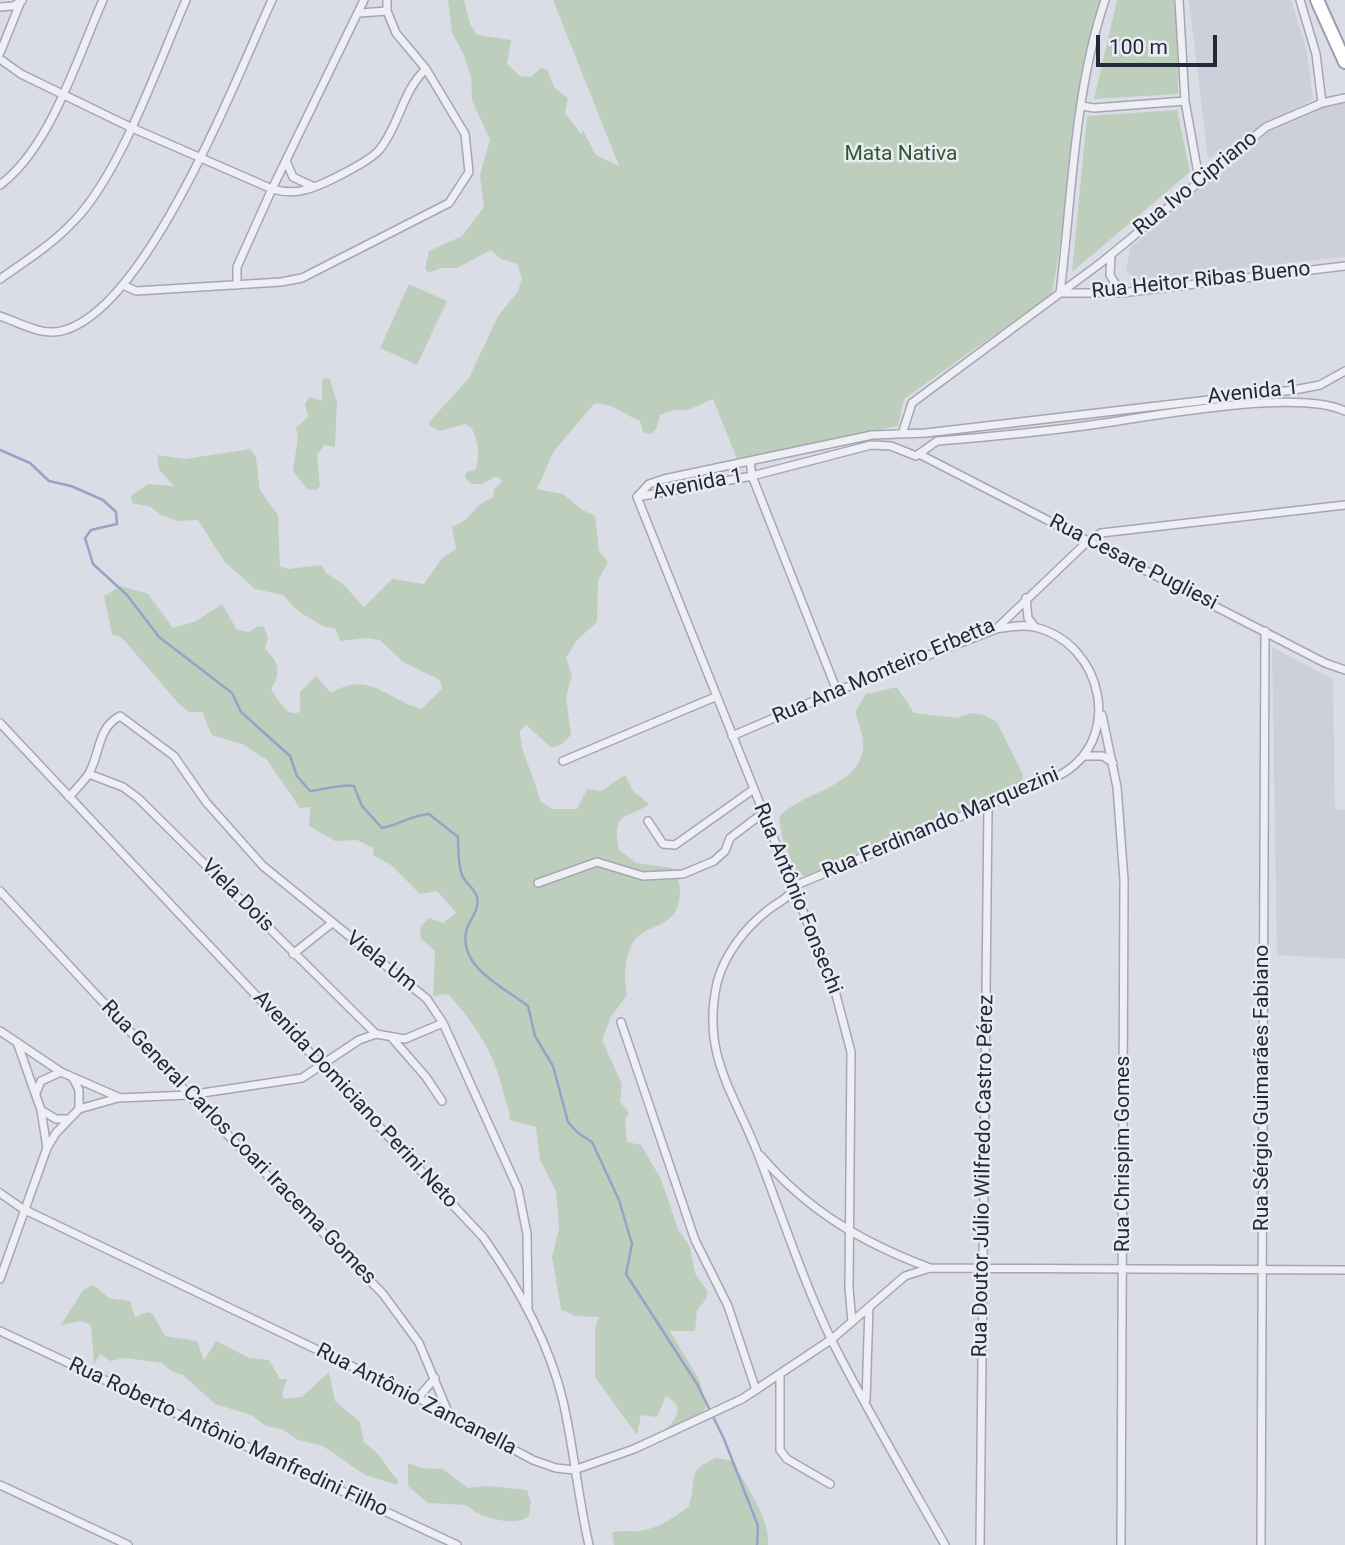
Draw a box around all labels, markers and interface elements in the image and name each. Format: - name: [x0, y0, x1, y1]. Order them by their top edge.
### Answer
- scale bar: [1100, 21, 1221, 65]
- text: 100 m: [1109, 35, 1168, 59]
- street label: Rua Ivo Cipriano: [1129, 126, 1263, 242]
- park label: Mata Nativa: [844, 142, 958, 168]
- street label: Rua Heitor Ribas Bueno: [1090, 257, 1312, 305]
- street label: Avenida 1: [1206, 376, 1300, 410]
- street label: Avenida 1: [651, 464, 745, 506]
- street label: Rua Cesare Pugliesi: [1045, 510, 1221, 616]
- street label: Rua Ana Monteiro Erbetta: [769, 614, 999, 730]
- street label: Rua Ferdinando Marquezini: [819, 763, 1063, 885]
- street label: Rua Antônio Fonsechi: [747, 800, 847, 998]
- street label: Viela Dois: [195, 854, 279, 938]
- street label: Viela Um: [340, 926, 422, 998]
- street label: Rua Sérgio Guimarães Fabiano: [1250, 945, 1276, 1231]
- street label: Avenida Domiciano Perini Neto: [247, 986, 463, 1214]
- street label: Rua Doutor Júlio Wilfredo Castro Pérez: [968, 994, 1000, 1358]
- street label: Rua General Carlos Coari Iracema Gomes: [95, 996, 381, 1290]
- street label: Rua Chrispim Gomes: [1111, 1056, 1137, 1252]
- street label: Rua Antônio Zancanella: [312, 1339, 520, 1461]
- street label: Rua Roberto Antônio Manfredini Filho: [64, 1353, 392, 1523]

